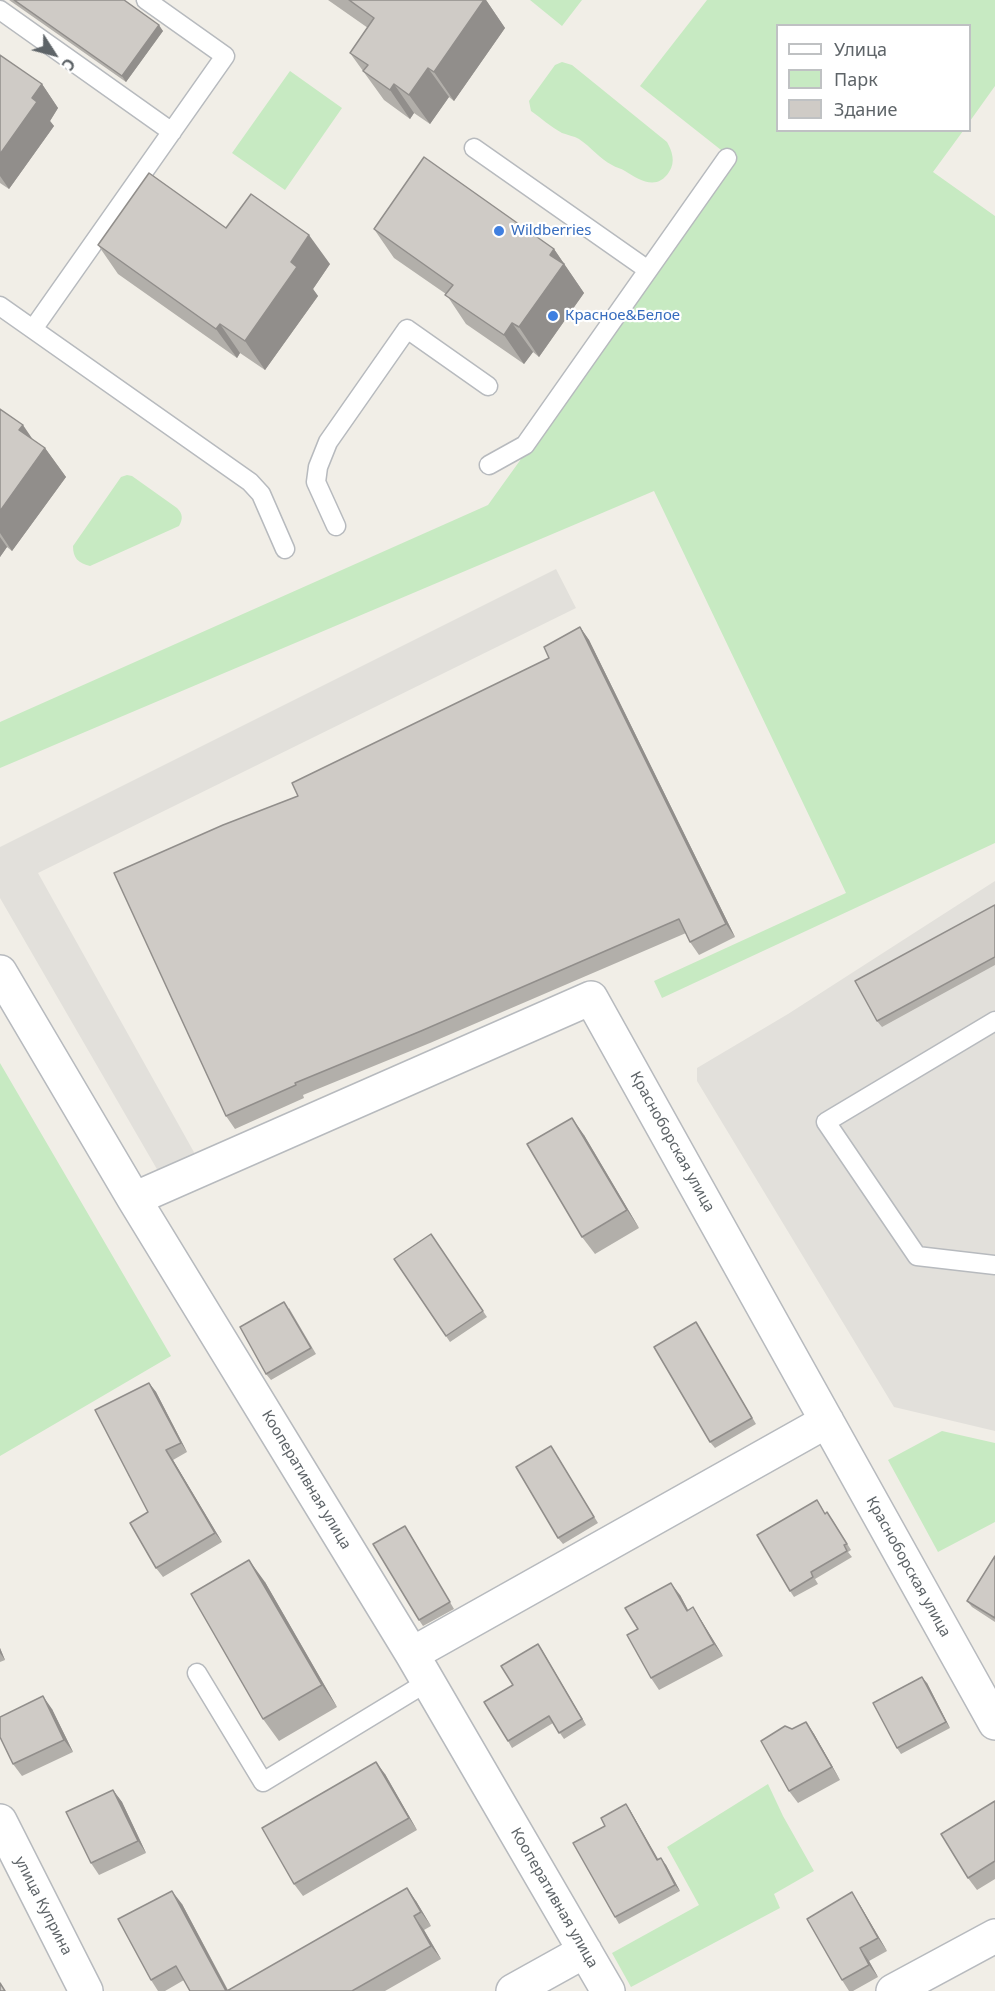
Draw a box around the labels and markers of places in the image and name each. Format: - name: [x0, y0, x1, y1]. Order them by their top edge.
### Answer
- place label: Wildberries: [511, 222, 592, 240]
- marker: Wildberries: [492, 224, 506, 238]
- place label: Красное&Белое: [565, 307, 680, 325]
- marker: Красное&Белое: [546, 309, 560, 323]

